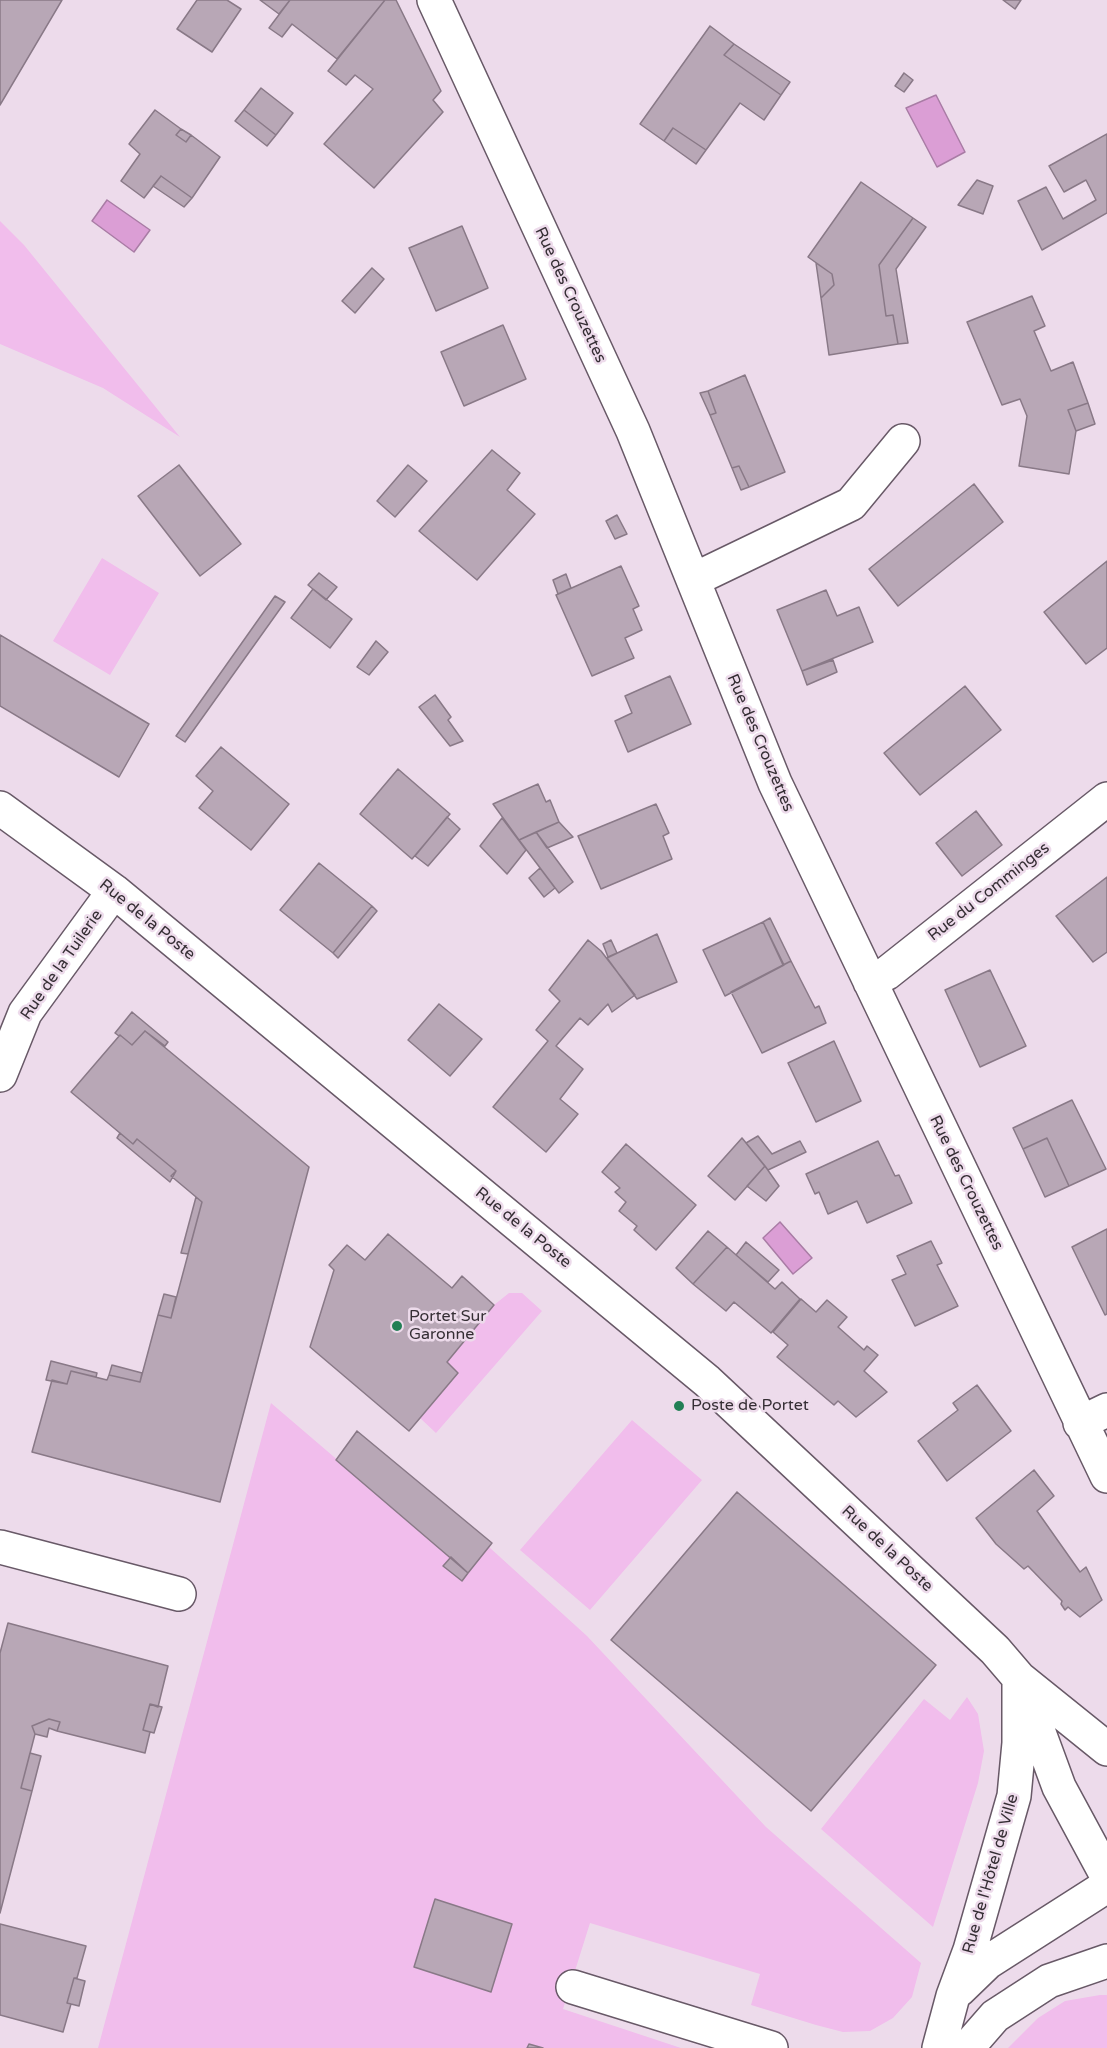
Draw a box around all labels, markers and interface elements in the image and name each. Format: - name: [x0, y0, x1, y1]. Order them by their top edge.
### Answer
- street label: Rue des Crouzettes: [530, 224, 610, 366]
- street label: Rue des Crouzettes: [722, 671, 798, 815]
- street label: Rue du Comminges: [924, 839, 1054, 945]
- street label: Rue de la Poste: [95, 875, 199, 965]
- street label: Rue de la Tuilerie: [17, 906, 107, 1024]
- street label: Rue des Crouzettes: [925, 1112, 1007, 1254]
- street label: Rue de la Poste: [471, 1183, 575, 1273]
- place label: Portet Sur Garonne: [409, 1307, 486, 1345]
- marker: Portet Sur Garonne: [390, 1319, 404, 1333]
- place label: Poste de Portet: [691, 1396, 809, 1416]
- marker: Poste de Portet: [672, 1399, 686, 1413]
- street label: Rue de la Poste: [837, 1502, 937, 1596]
- street label: Rue de l'Hôtel de Ville: [959, 1792, 1023, 1956]

